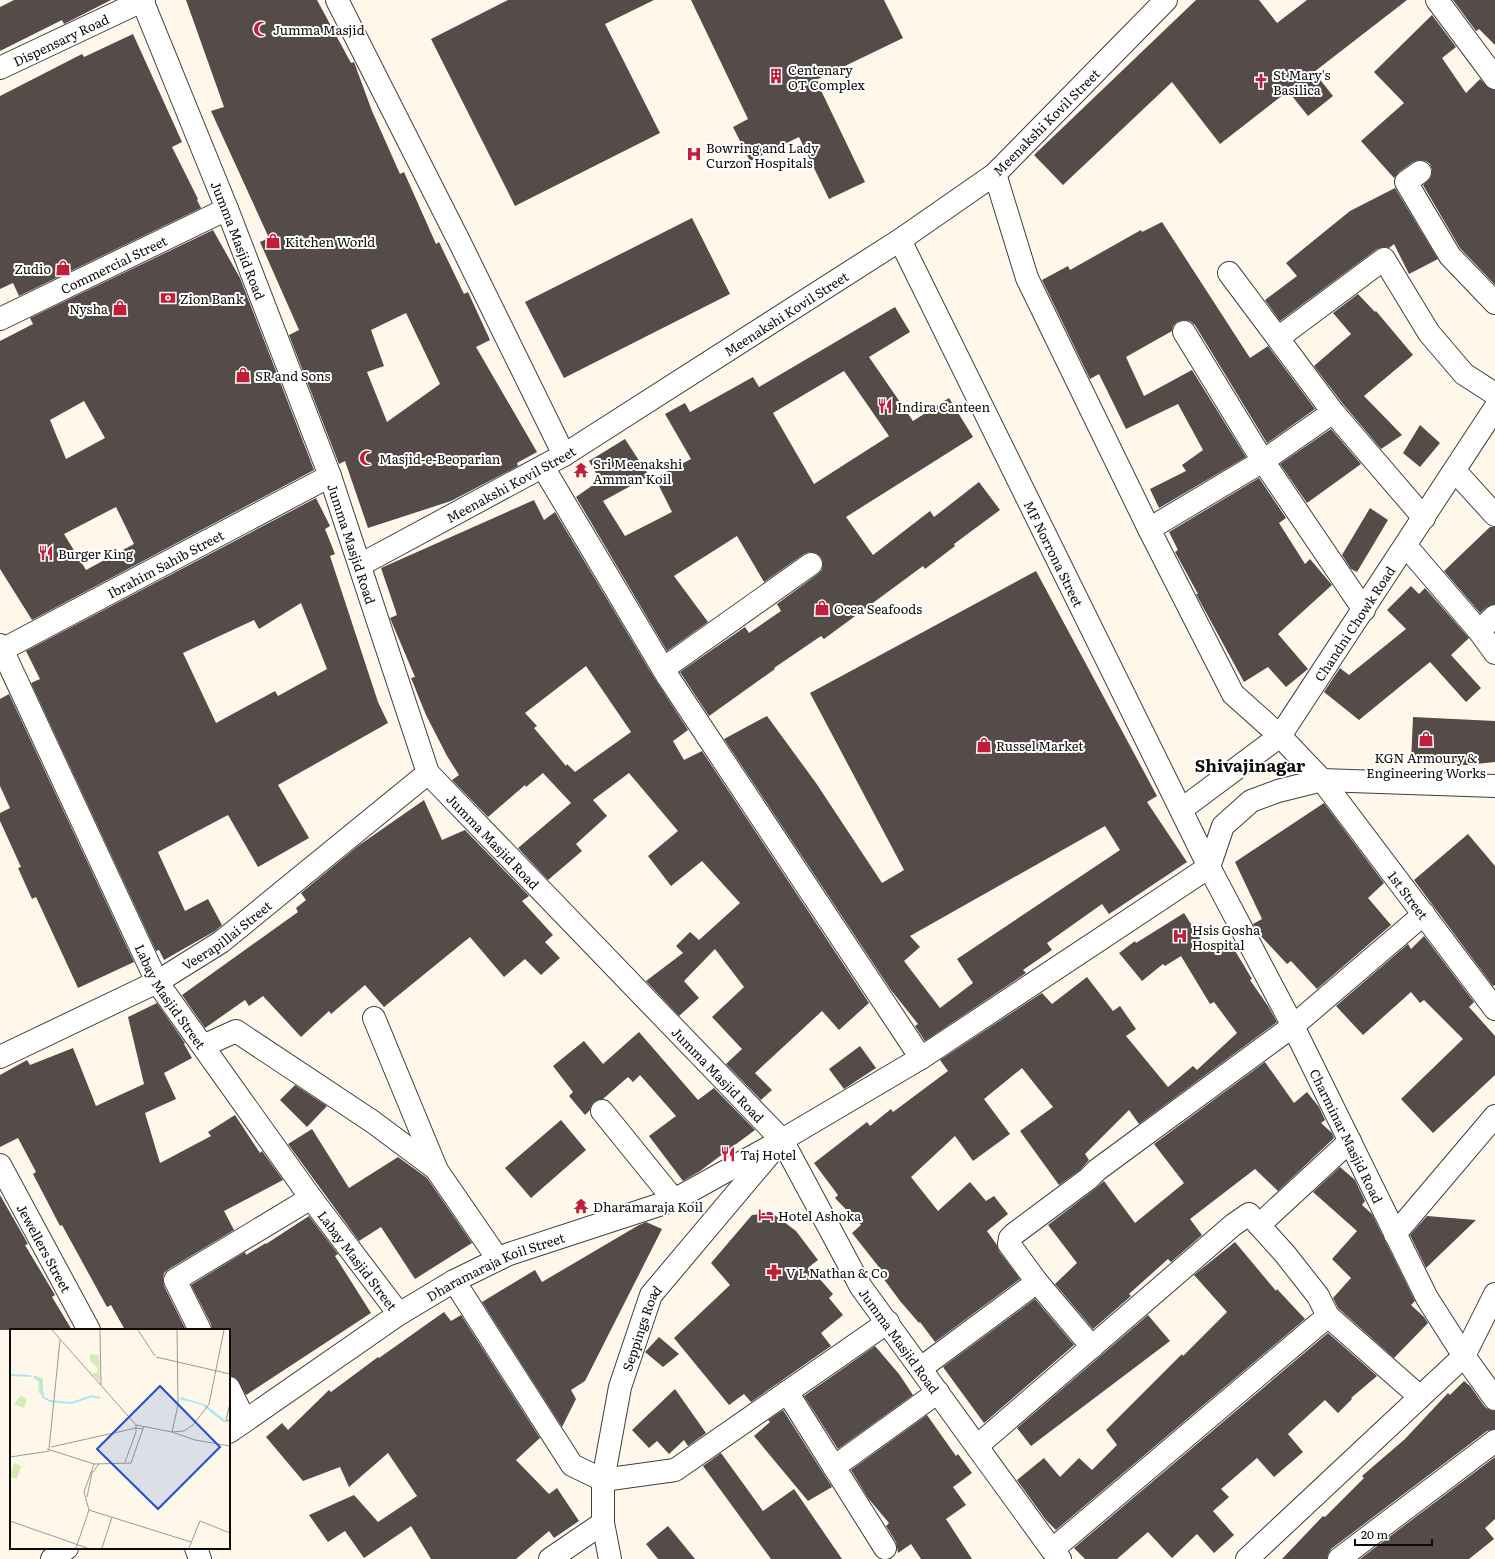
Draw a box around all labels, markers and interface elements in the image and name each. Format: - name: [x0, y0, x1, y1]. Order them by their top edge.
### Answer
- street label: Dispensary Road: [10, 9, 112, 70]
- mosque icon: Jumma Masjid: [252, 20, 270, 38]
- place label: Jumma Masjid: [273, 20, 365, 39]
- place label: Centenary OT Complex: [788, 60, 866, 94]
- street label: Meenakshi Kovil Street: [988, 64, 1104, 180]
- place label: St Mary's Basilica: [1273, 65, 1330, 99]
- building icon: Centenary OT Complex: [767, 67, 785, 85]
- church icon: St Mary's Basilica: [1252, 72, 1270, 90]
- place label: Bowring and Lady Curzon Hospitals: [706, 138, 819, 172]
- hospital icon: Bowring and Lady Curzon Hospitals: [685, 145, 703, 163]
- street label: Jumma Masjid Road: [207, 178, 271, 302]
- street label: Commercial Street: [57, 230, 171, 298]
- shop icon: Kitchen World: [264, 232, 282, 250]
- place label: Kitchen World: [285, 232, 375, 251]
- place label: Zudio: [14, 259, 51, 278]
- shop icon: Zudio: [54, 259, 72, 277]
- street label: Meenakshi Kovil Street: [720, 266, 852, 360]
- bank icon: Zion Bank: [159, 289, 177, 307]
- place label: Zion Bank: [180, 289, 245, 308]
- place label: Nysha: [69, 299, 108, 318]
- shop icon: Nysha: [111, 299, 129, 317]
- shop icon: SR and Sons: [234, 366, 252, 384]
- place label: SR and Sons: [255, 366, 330, 385]
- restaurant icon: Indira Canteen: [876, 397, 894, 415]
- place label: Indira Canteen: [897, 397, 990, 416]
- street label: Meenakshi Kovil Street: [442, 440, 579, 526]
- mosque icon: Masjid-e-Beoparian: [358, 449, 376, 467]
- place label: Masjid-e-Beoparian: [379, 449, 501, 468]
- place label: Sri Meenakshi Amman Koil: [593, 454, 683, 488]
- temple icon: Sri Meenakshi Amman Koil: [572, 461, 590, 479]
- street label: Jumma Masjid Road: [324, 481, 381, 606]
- street label: MF Norrona Street: [1020, 497, 1089, 611]
- street label: Ibrahim Sahib Street: [104, 524, 228, 602]
- restaurant icon: Burger King: [37, 544, 55, 562]
- place label: Burger King: [58, 544, 134, 563]
- street label: Chandni Chowk Road: [1309, 562, 1399, 685]
- shop icon: Ocea Seafoods: [813, 599, 831, 617]
- place label: Ocea Seafoods: [834, 599, 922, 618]
- shop icon: KGN Armoury & Engineering Works: [1417, 730, 1435, 748]
- shop icon: Russel Market: [975, 736, 993, 754]
- place label: Russel Market: [996, 736, 1084, 755]
- place label: KGN Armoury & Engineering Works: [1366, 748, 1486, 782]
- district label: Shivajinagar: [1195, 752, 1306, 777]
- street label: Jumma Masjid Road: [443, 789, 544, 893]
- street label: 1st Street: [1384, 867, 1434, 924]
- street label: Veerapillai Street: [178, 895, 276, 974]
- place label: Hsis Gosha Hospital: [1192, 920, 1260, 954]
- hospital icon: Hsis Gosha Hospital: [1171, 927, 1189, 945]
- street label: Labay Masjid Street: [131, 941, 211, 1053]
- street label: Jumma Masjid Road: [668, 1022, 769, 1126]
- street label: Charminar Masjid Road: [1306, 1065, 1388, 1206]
- restaurant icon: Taj Hotel: [719, 1145, 737, 1163]
- place label: Taj Hotel: [740, 1145, 797, 1164]
- temple icon: Dharamaraja Koil: [572, 1197, 590, 1215]
- place label: Dharamaraja Koil: [593, 1197, 704, 1216]
- street label: Jewellers Street: [13, 1200, 77, 1296]
- street label: Labay Masjid Street: [314, 1206, 403, 1315]
- hotel icon: Hotel Ashoka: [757, 1206, 775, 1224]
- place label: Hotel Ashoka: [778, 1206, 861, 1225]
- street label: Dharamaraja Koil Street: [422, 1227, 568, 1305]
- pharmacy icon: V L Nathan & Co: [765, 1263, 783, 1281]
- place label: V L Nathan & Co: [786, 1263, 888, 1282]
- street label: Seppings Road: [617, 1281, 665, 1373]
- street label: Jumma Masjid Road: [855, 1284, 945, 1397]
- inset map: [10, 1329, 230, 1549]
- scale bar: [1355, 1521, 1432, 1547]
- text: 20 m: [1361, 1525, 1388, 1543]

